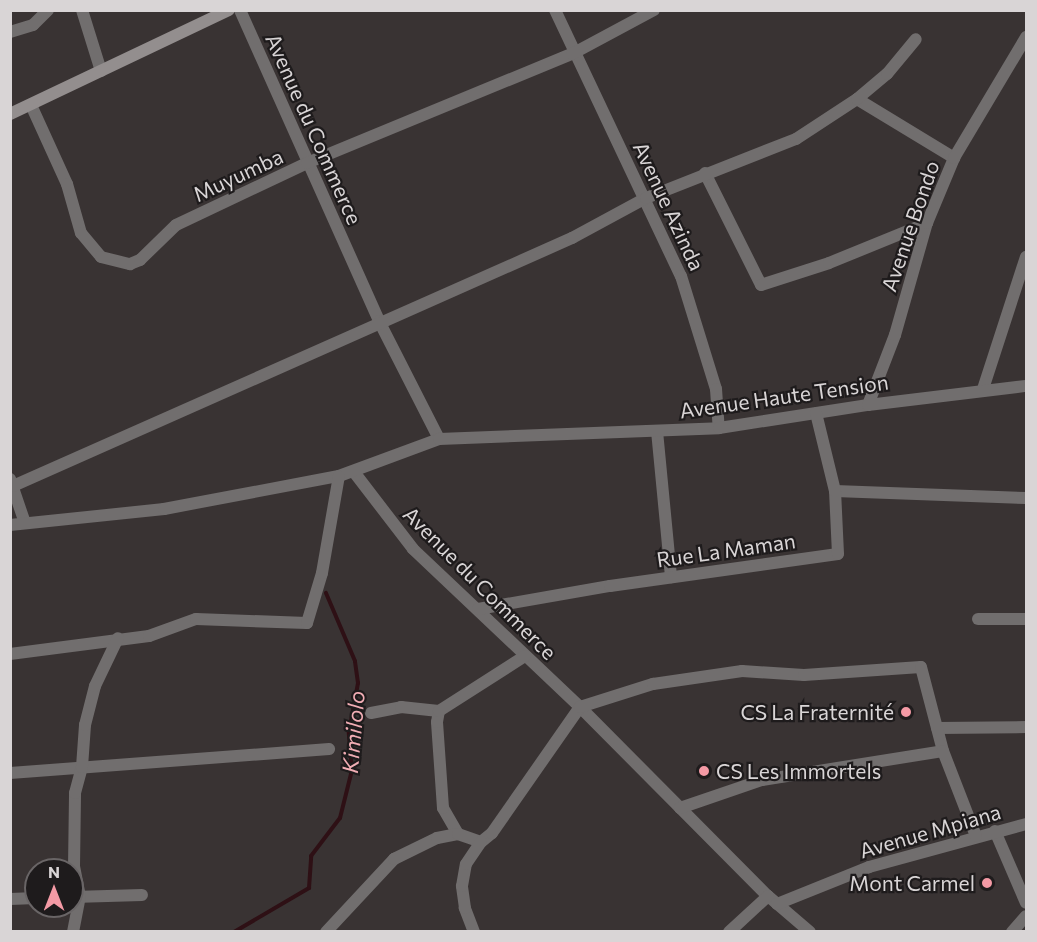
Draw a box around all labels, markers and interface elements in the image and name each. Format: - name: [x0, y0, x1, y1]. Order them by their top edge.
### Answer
- street label: Avenue du Commerce: [261, 30, 367, 228]
- street label: Avenue Azinda: [628, 137, 710, 275]
- street label: Muyumba: [189, 143, 287, 207]
- street label: Avenue Bondo: [876, 157, 944, 295]
- street label: Avenue Haute Tension: [678, 369, 890, 423]
- street label: Avenue du Commerce: [398, 501, 562, 665]
- street label: Rue La Maman: [655, 528, 797, 572]
- water label: Kimilolo: [336, 690, 370, 774]
- place label: CS La Fraternité: [740, 699, 894, 725]
- marker: CS La Fraternité: [899, 705, 913, 719]
- place label: CS Les Immortels: [716, 758, 881, 784]
- marker: CS Les Immortels: [697, 764, 711, 778]
- street label: Avenue Mpiana: [856, 799, 1004, 863]
- north arrow: [24, 858, 84, 918]
- text: N: [48, 862, 60, 881]
- place label: Mont Carmel: [849, 870, 975, 896]
- marker: Mont Carmel: [980, 876, 994, 890]

